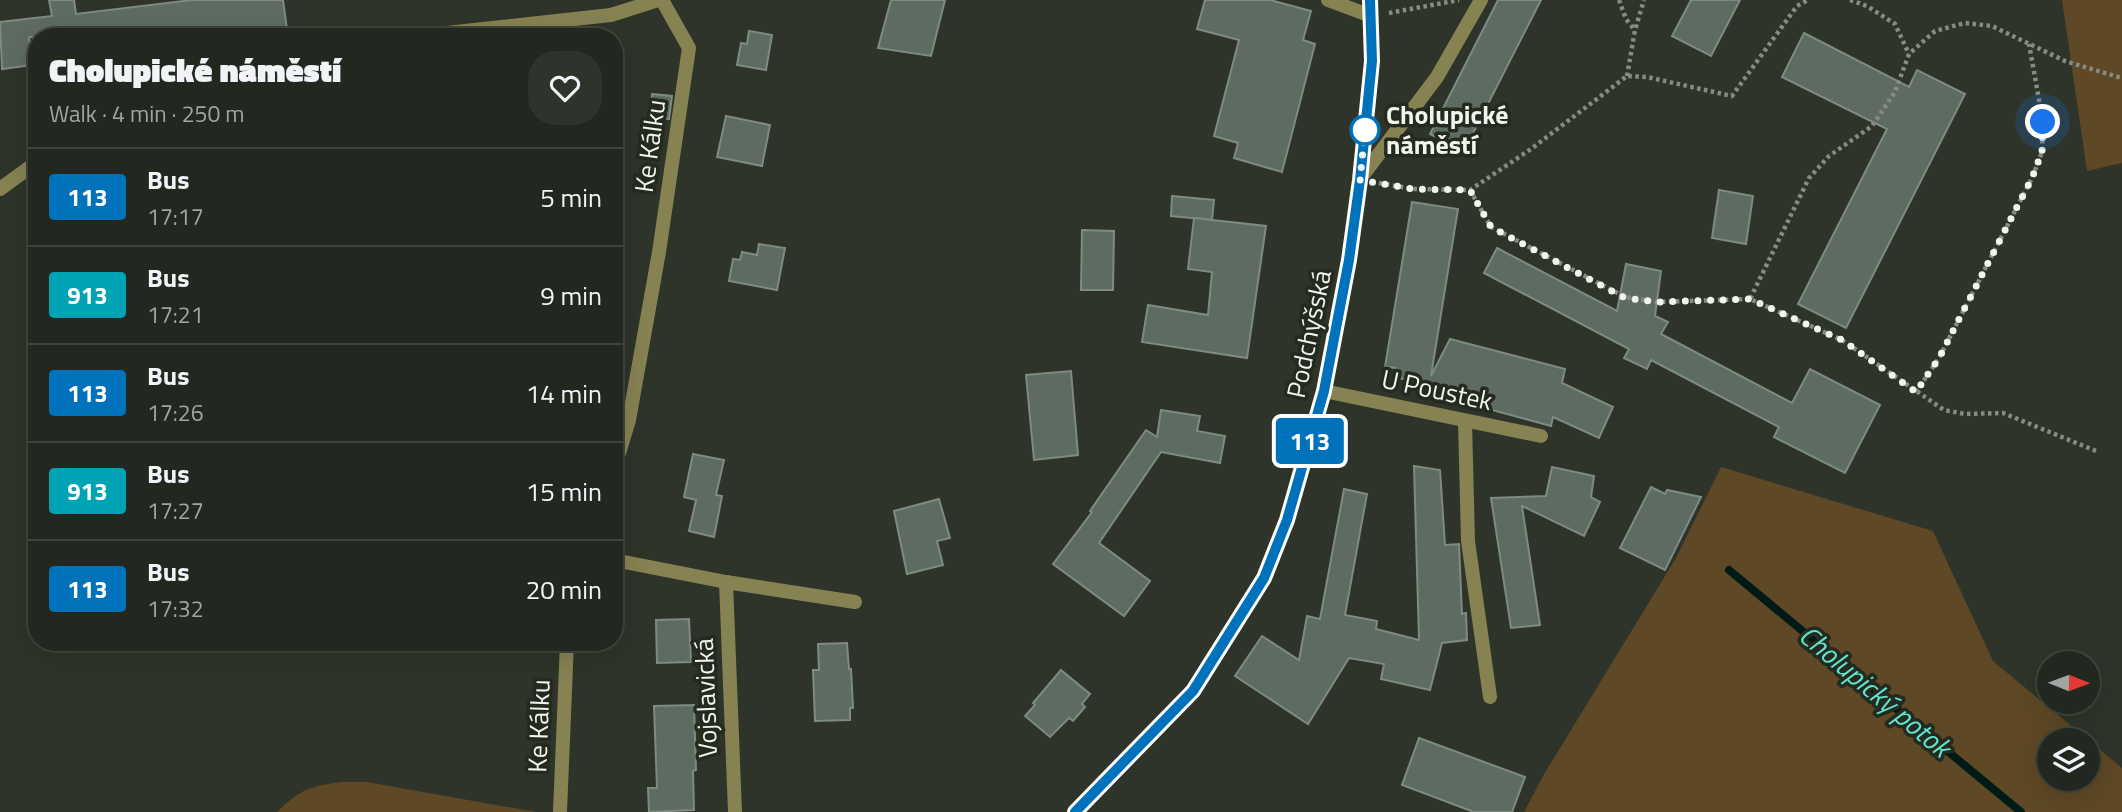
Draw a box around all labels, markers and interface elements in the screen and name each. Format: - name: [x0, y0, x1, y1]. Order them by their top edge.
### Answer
- text: Cholupické náměstí: [49, 45, 341, 95]
- button: heart: [528, 51, 602, 125]
- place label: Cholupické náměstí: [1386, 95, 1509, 164]
- text: Walk · 4 min · 250 m: [49, 96, 245, 131]
- street label: Ke Kálku: [624, 97, 675, 195]
- your location: [2025, 104, 2060, 139]
- marker: Cholupické náměstí: [1350, 115, 1380, 145]
- text: Bus: [147, 160, 189, 199]
- text: 5 min: [540, 178, 602, 217]
- text: 113: [67, 179, 108, 215]
- text: 17:17: [147, 199, 204, 234]
- text: Bus: [147, 258, 189, 297]
- street label: Podchýšská: [1276, 266, 1341, 401]
- text: 9 min: [540, 276, 602, 315]
- text: 913: [67, 277, 108, 313]
- text: 17:21: [147, 297, 204, 332]
- text: Bus: [147, 356, 189, 395]
- street label: U Poustek: [1378, 359, 1496, 420]
- text: 14 min: [526, 374, 602, 413]
- text: 113: [67, 375, 108, 411]
- text: 17:26: [147, 395, 204, 430]
- line badge: 113: [1270, 418, 1350, 464]
- text: 113: [1290, 423, 1330, 459]
- text: Bus: [147, 454, 189, 493]
- text: 15 min: [526, 472, 602, 511]
- text: 913: [67, 473, 108, 509]
- text: 17:27: [147, 493, 204, 528]
- text: Bus: [147, 552, 189, 591]
- text: 20 min: [526, 570, 602, 609]
- text: 113: [67, 571, 108, 607]
- text: 17:32: [147, 591, 204, 626]
- water label: Cholupický potok: [1790, 614, 1964, 770]
- street label: Vojslavická: [684, 638, 727, 758]
- north arrow: [2037, 651, 2100, 714]
- map controls: [2037, 651, 2100, 791]
- street label: Ke Kálku: [517, 679, 560, 773]
- button: layers: [2037, 728, 2100, 791]

